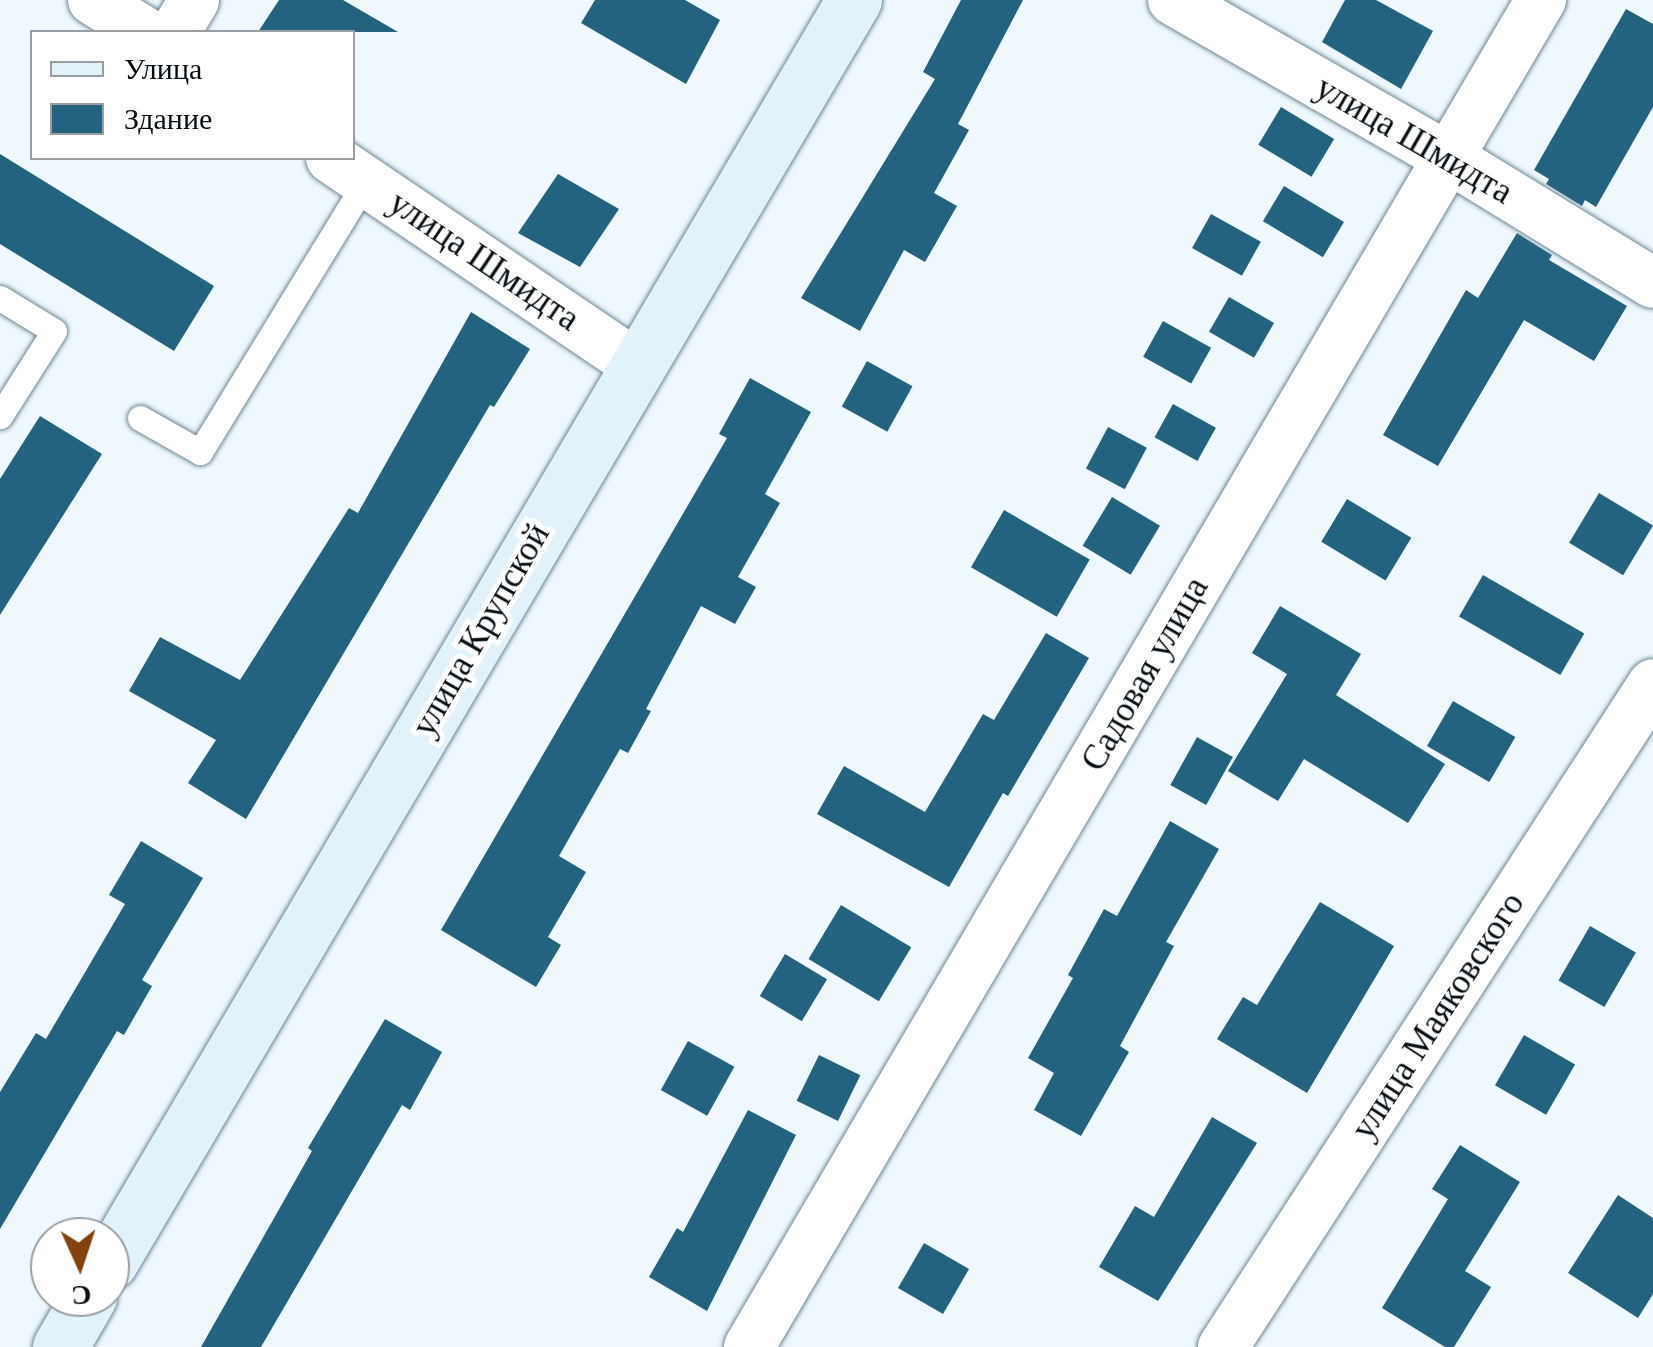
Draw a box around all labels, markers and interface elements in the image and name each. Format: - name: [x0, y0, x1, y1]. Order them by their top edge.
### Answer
- legend: [30, 30, 355, 160]
- text: Улица: [124, 52, 202, 85]
- street label: улица Шмидта: [1308, 67, 1520, 213]
- text: Здание: [124, 102, 212, 135]
- street label: улица Шмидта: [381, 182, 587, 340]
- street label: улица Крупской: [403, 516, 559, 744]
- street label: Садовая улица: [1073, 570, 1217, 778]
- street label: улица Маяковского: [1342, 885, 1534, 1147]
- north arrow: [30, 1217, 130, 1317]
- text: С: [71, 1279, 92, 1311]

